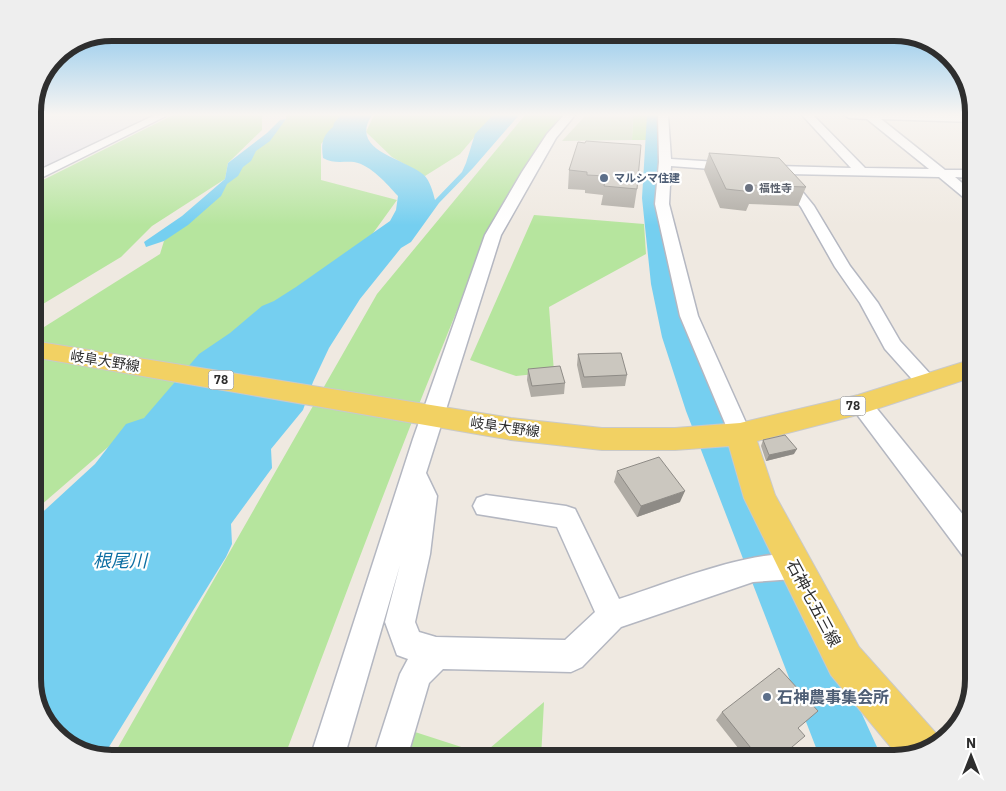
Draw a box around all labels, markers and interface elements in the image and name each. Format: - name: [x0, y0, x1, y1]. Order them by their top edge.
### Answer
- place label: マルシマ住建: [614, 171, 680, 185]
- marker: マルシマ住建: [598, 172, 610, 184]
- place label: 福性寺: [759, 181, 792, 195]
- marker: 福性寺: [743, 182, 755, 194]
- street label: 岐阜大野線: [69, 347, 141, 375]
- road number: 78: [208, 370, 234, 390]
- road number: 78: [840, 396, 866, 416]
- street label: 岐阜大野線: [469, 413, 541, 441]
- water label: 根尾川: [93, 549, 149, 572]
- street label: 石神七五三線: [783, 556, 845, 650]
- place label: 石神農事集会所: [777, 687, 889, 707]
- marker: 石神農事集会所: [761, 691, 773, 703]
- north arrow: [946, 731, 996, 781]
- text: N: [966, 734, 976, 752]

